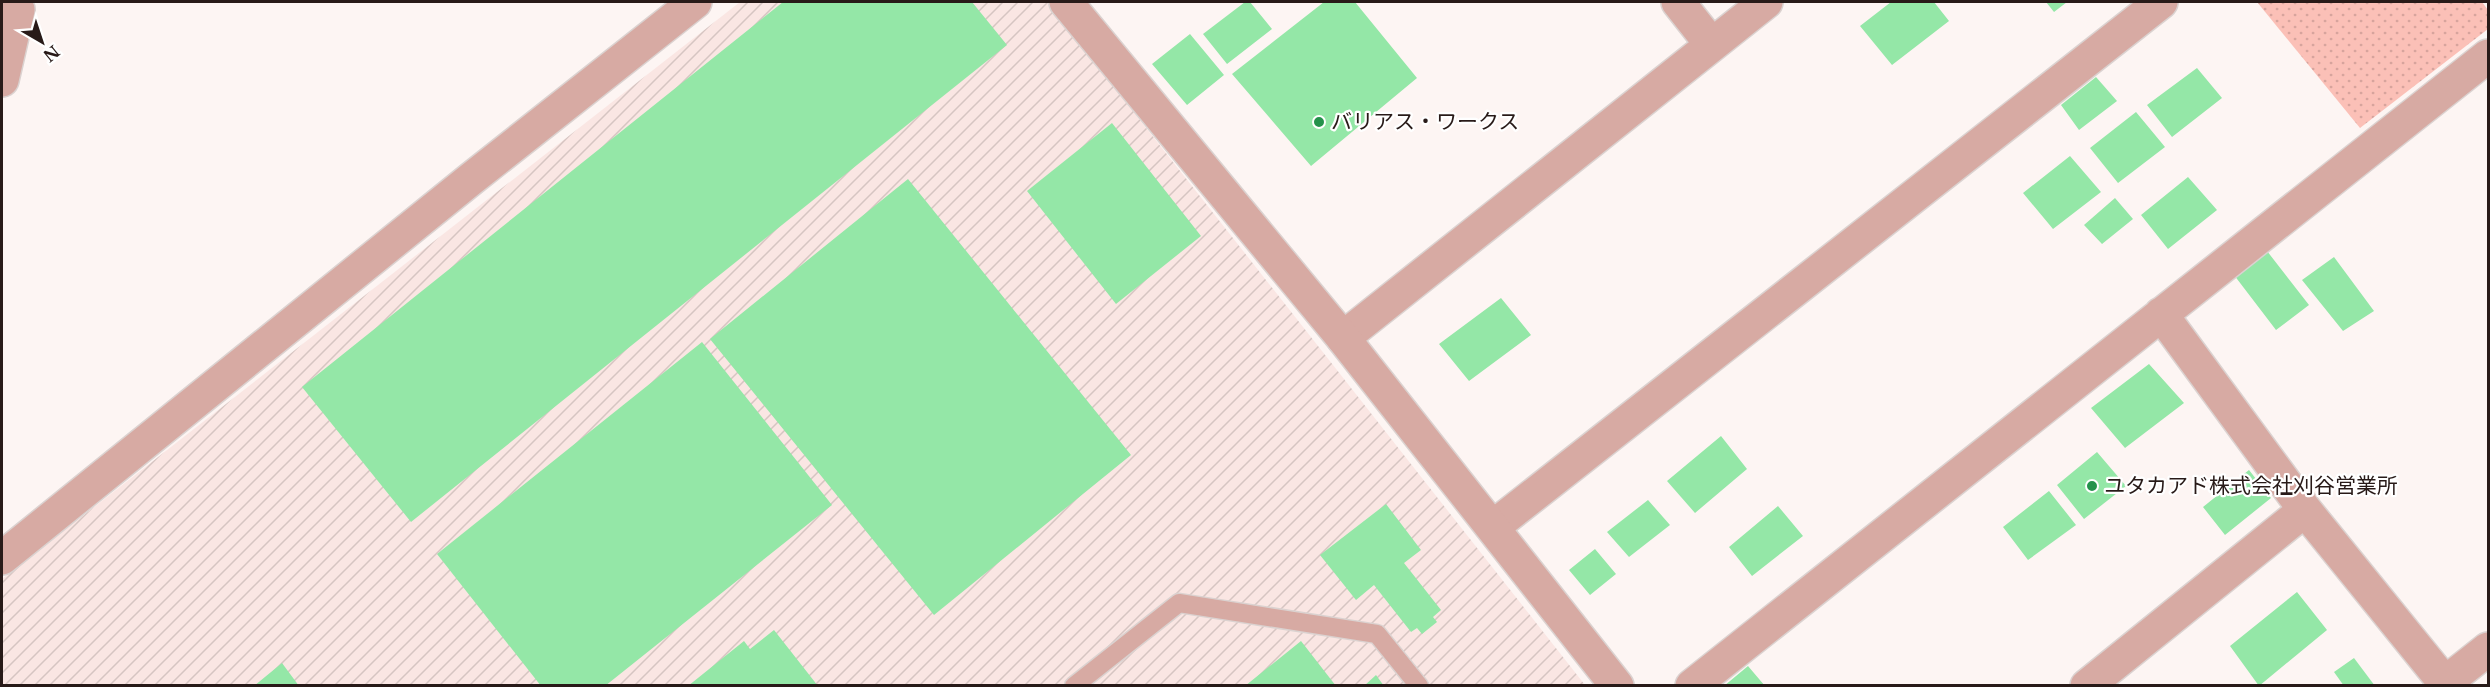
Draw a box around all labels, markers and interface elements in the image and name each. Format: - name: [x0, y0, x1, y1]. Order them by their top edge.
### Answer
- north arrow: [12, 12, 72, 72]
- text: N: [39, 41, 64, 66]
- place label: バリアス・ワークス: [1331, 109, 1519, 135]
- marker: バリアス・ワークス: [1312, 115, 1326, 129]
- place label: ユタカアド株式会社刈谷営業所: [2104, 473, 2398, 499]
- marker: ユタカアド株式会社刈谷営業所: [2085, 479, 2099, 493]

